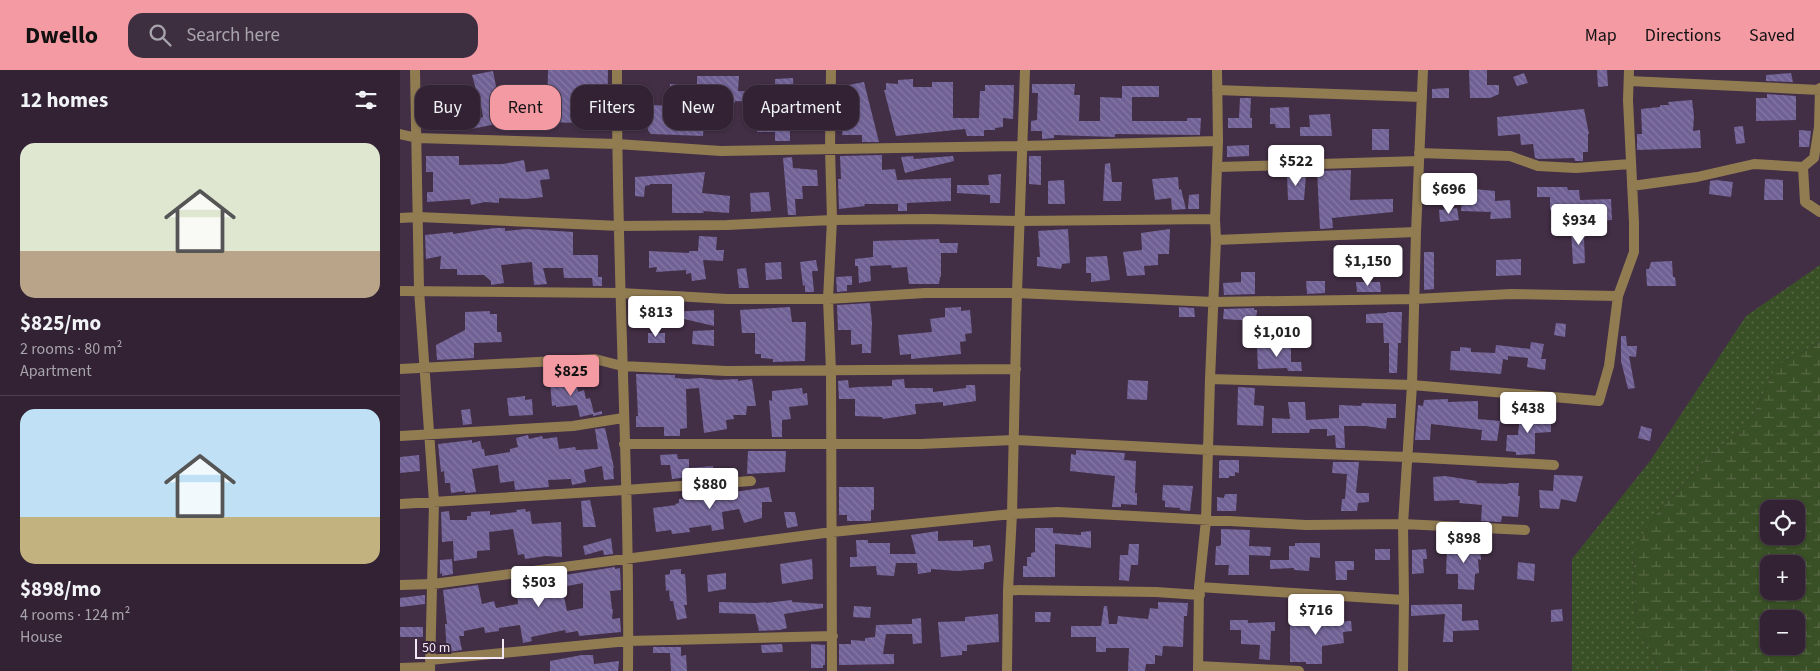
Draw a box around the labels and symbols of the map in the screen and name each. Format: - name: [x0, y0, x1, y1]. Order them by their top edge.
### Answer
- pin: $522: [1266, 144, 1326, 187]
- pin: $696: [1419, 172, 1479, 215]
- pin: $934: [1549, 204, 1609, 246]
- pin: $1,150: [1327, 244, 1409, 287]
- pin: $813: [626, 296, 686, 338]
- pin: $1,010: [1236, 316, 1318, 358]
- pin: $825: [541, 354, 601, 397]
- pin: $438: [1498, 392, 1558, 434]
- pin: $880: [680, 468, 740, 510]
- pin: $898: [1434, 522, 1494, 564]
- pin: $503: [509, 566, 569, 608]
- pin: $716: [1286, 594, 1346, 636]
- scale bar: [415, 636, 504, 659]

